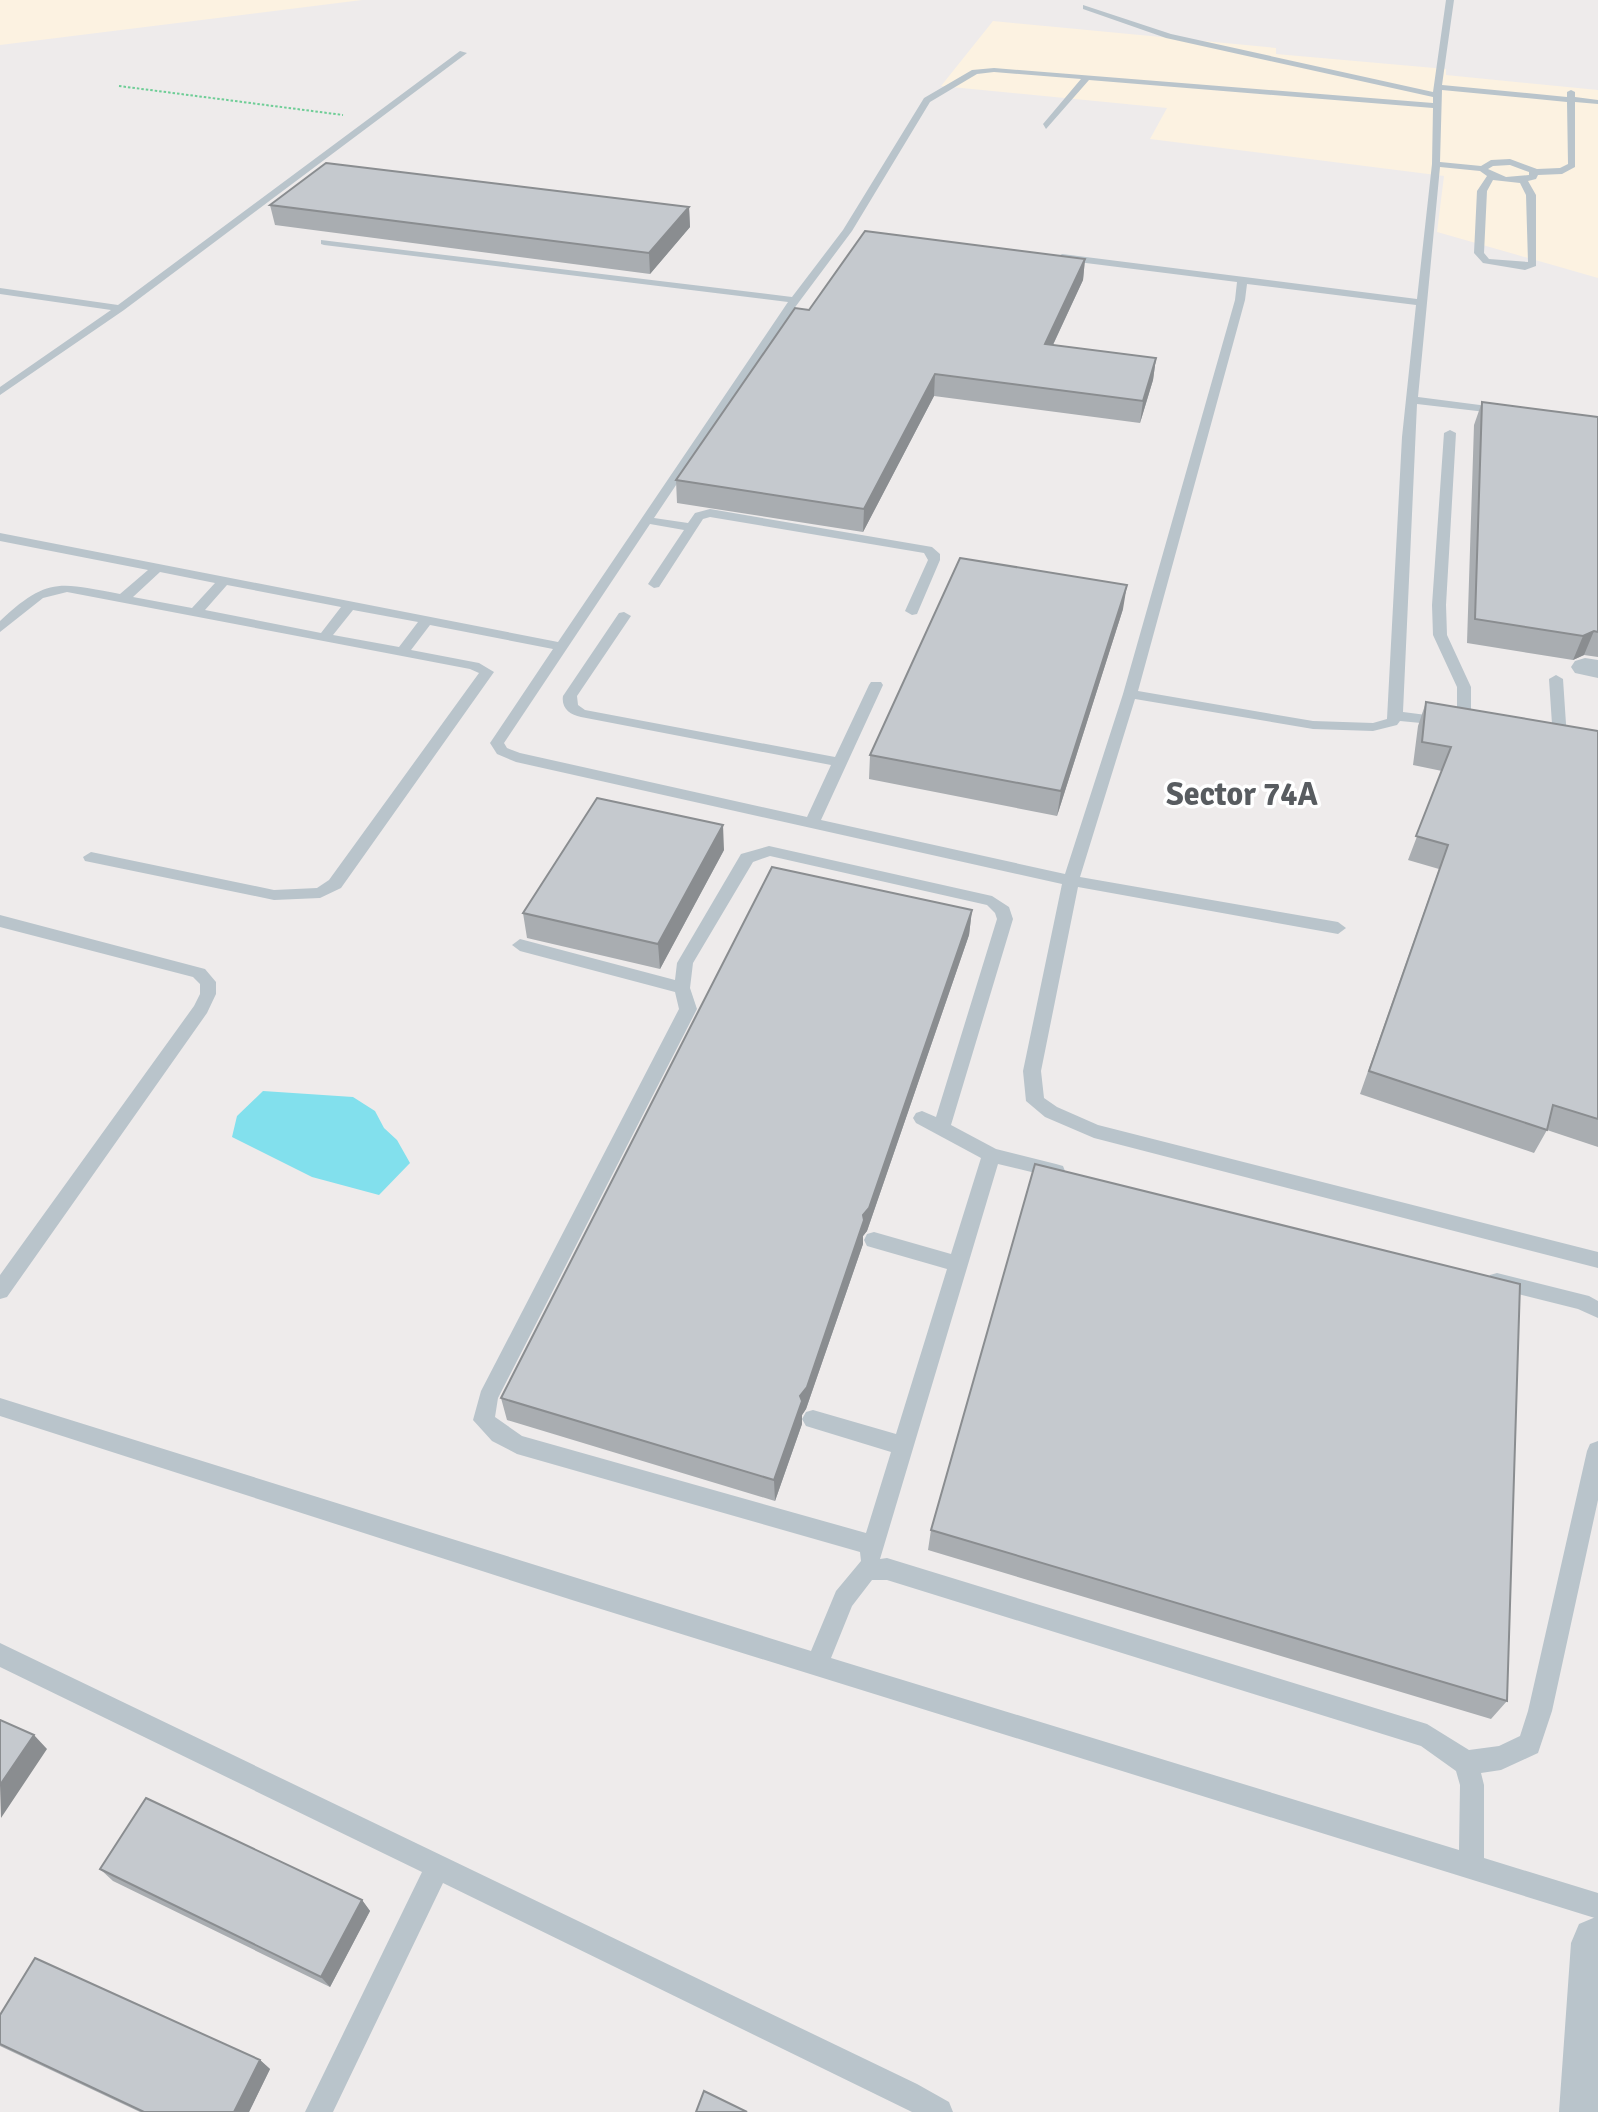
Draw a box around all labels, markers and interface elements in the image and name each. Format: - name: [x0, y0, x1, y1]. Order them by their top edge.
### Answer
- district label: Sector 74A: [1166, 775, 1319, 814]

